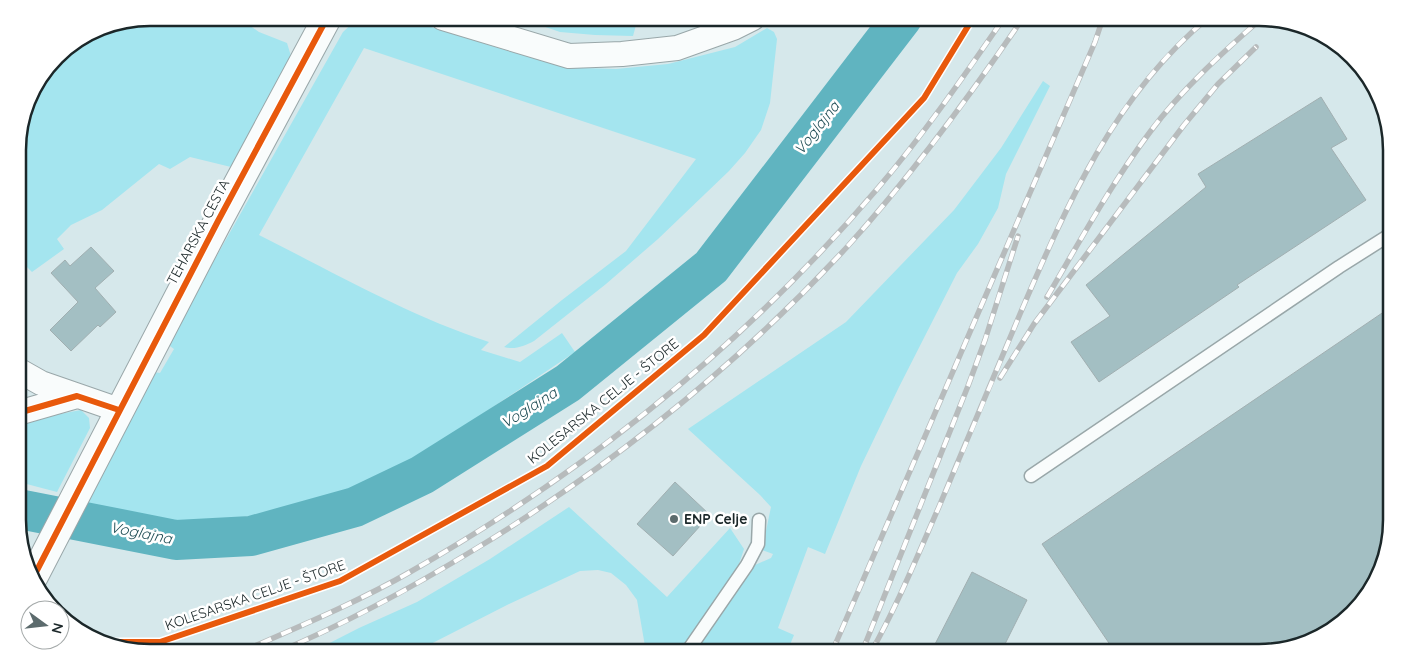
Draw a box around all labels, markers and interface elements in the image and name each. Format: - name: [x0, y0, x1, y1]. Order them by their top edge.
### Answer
- water label: Voglajna: [790, 97, 844, 158]
- street label: TEHARSKA CESTA: [163, 176, 233, 288]
- street label: KOLESARSKA CELJE - ŠTORE: [524, 334, 682, 468]
- water label: Voglajna: [497, 383, 561, 432]
- place label: ENP Celje: [684, 510, 747, 528]
- marker: ENP Celje: [668, 513, 680, 525]
- water label: Voglajna: [109, 517, 174, 548]
- street label: KOLESARSKA CELJE - ŠTORE: [163, 556, 347, 634]
- north arrow: [20, 600, 70, 650]
- text: N: [48, 621, 68, 636]

